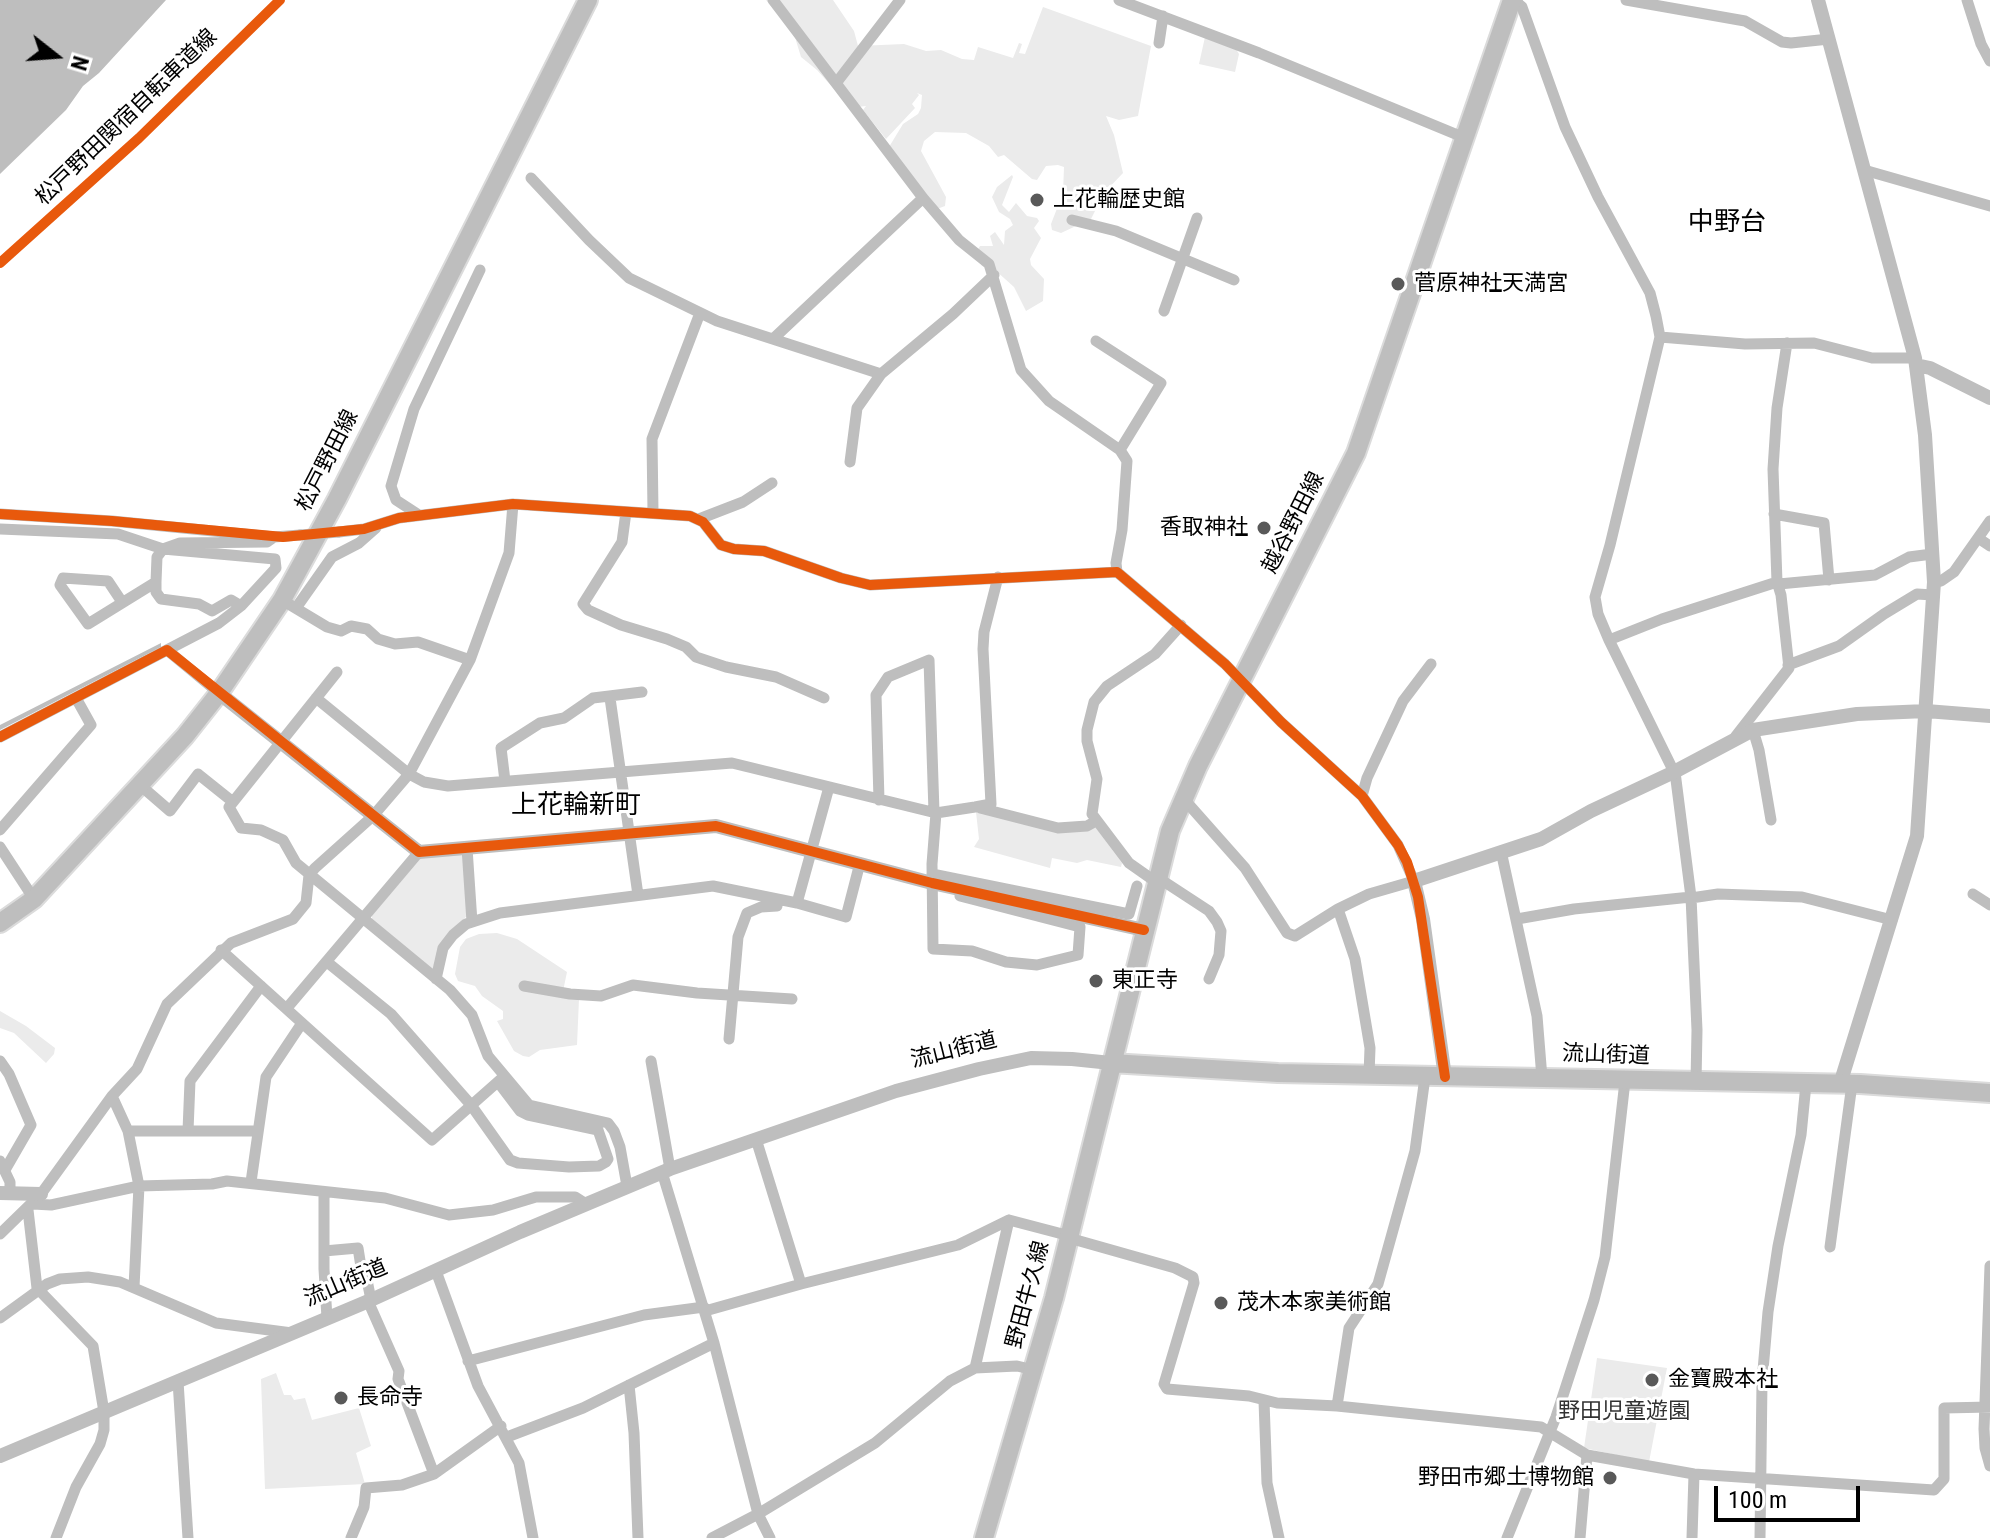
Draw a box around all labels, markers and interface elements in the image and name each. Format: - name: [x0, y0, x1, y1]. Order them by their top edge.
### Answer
- north arrow: [16, 16, 96, 96]
- street label: 松戸野田関宿自転車道線: [31, 24, 223, 212]
- text: N: [66, 53, 93, 73]
- place label: 上花輪歴史館: [1053, 187, 1185, 213]
- marker: 上花輪歴史館: [1028, 191, 1046, 209]
- district label: 中野台: [1688, 207, 1766, 239]
- place label: 菅原神社天満宮: [1414, 271, 1568, 297]
- marker: 菅原神社天満宮: [1389, 275, 1407, 293]
- street label: 松戸野田線: [291, 406, 365, 516]
- street label: 越谷野田線: [1257, 468, 1331, 578]
- place label: 香取神社: [1160, 515, 1248, 541]
- marker: 香取神社: [1255, 519, 1273, 537]
- district label: 上花輪新町: [511, 790, 641, 822]
- place label: 東正寺: [1112, 968, 1178, 994]
- marker: 東正寺: [1087, 972, 1105, 990]
- street label: 流山街道: [908, 1028, 1000, 1074]
- street label: 流山街道: [1562, 1041, 1650, 1071]
- street label: 野田牛久線: [1002, 1238, 1056, 1352]
- street label: 流山街道: [300, 1255, 392, 1313]
- place label: 茂木本家美術館: [1237, 1290, 1391, 1316]
- marker: 茂木本家美術館: [1212, 1294, 1230, 1312]
- place label: 金寶殿本社: [1668, 1367, 1778, 1393]
- marker: 金寶殿本社: [1643, 1371, 1661, 1389]
- place label: 長命寺: [357, 1385, 423, 1411]
- marker: 長命寺: [332, 1389, 350, 1407]
- park label: 野田児童遊園: [1558, 1399, 1690, 1425]
- place label: 野田市郷土博物館: [1418, 1465, 1594, 1491]
- marker: 野田市郷土博物館: [1601, 1469, 1619, 1487]
- scale bar: [1718, 1470, 1864, 1520]
- text: 100 m: [1728, 1486, 1787, 1514]

